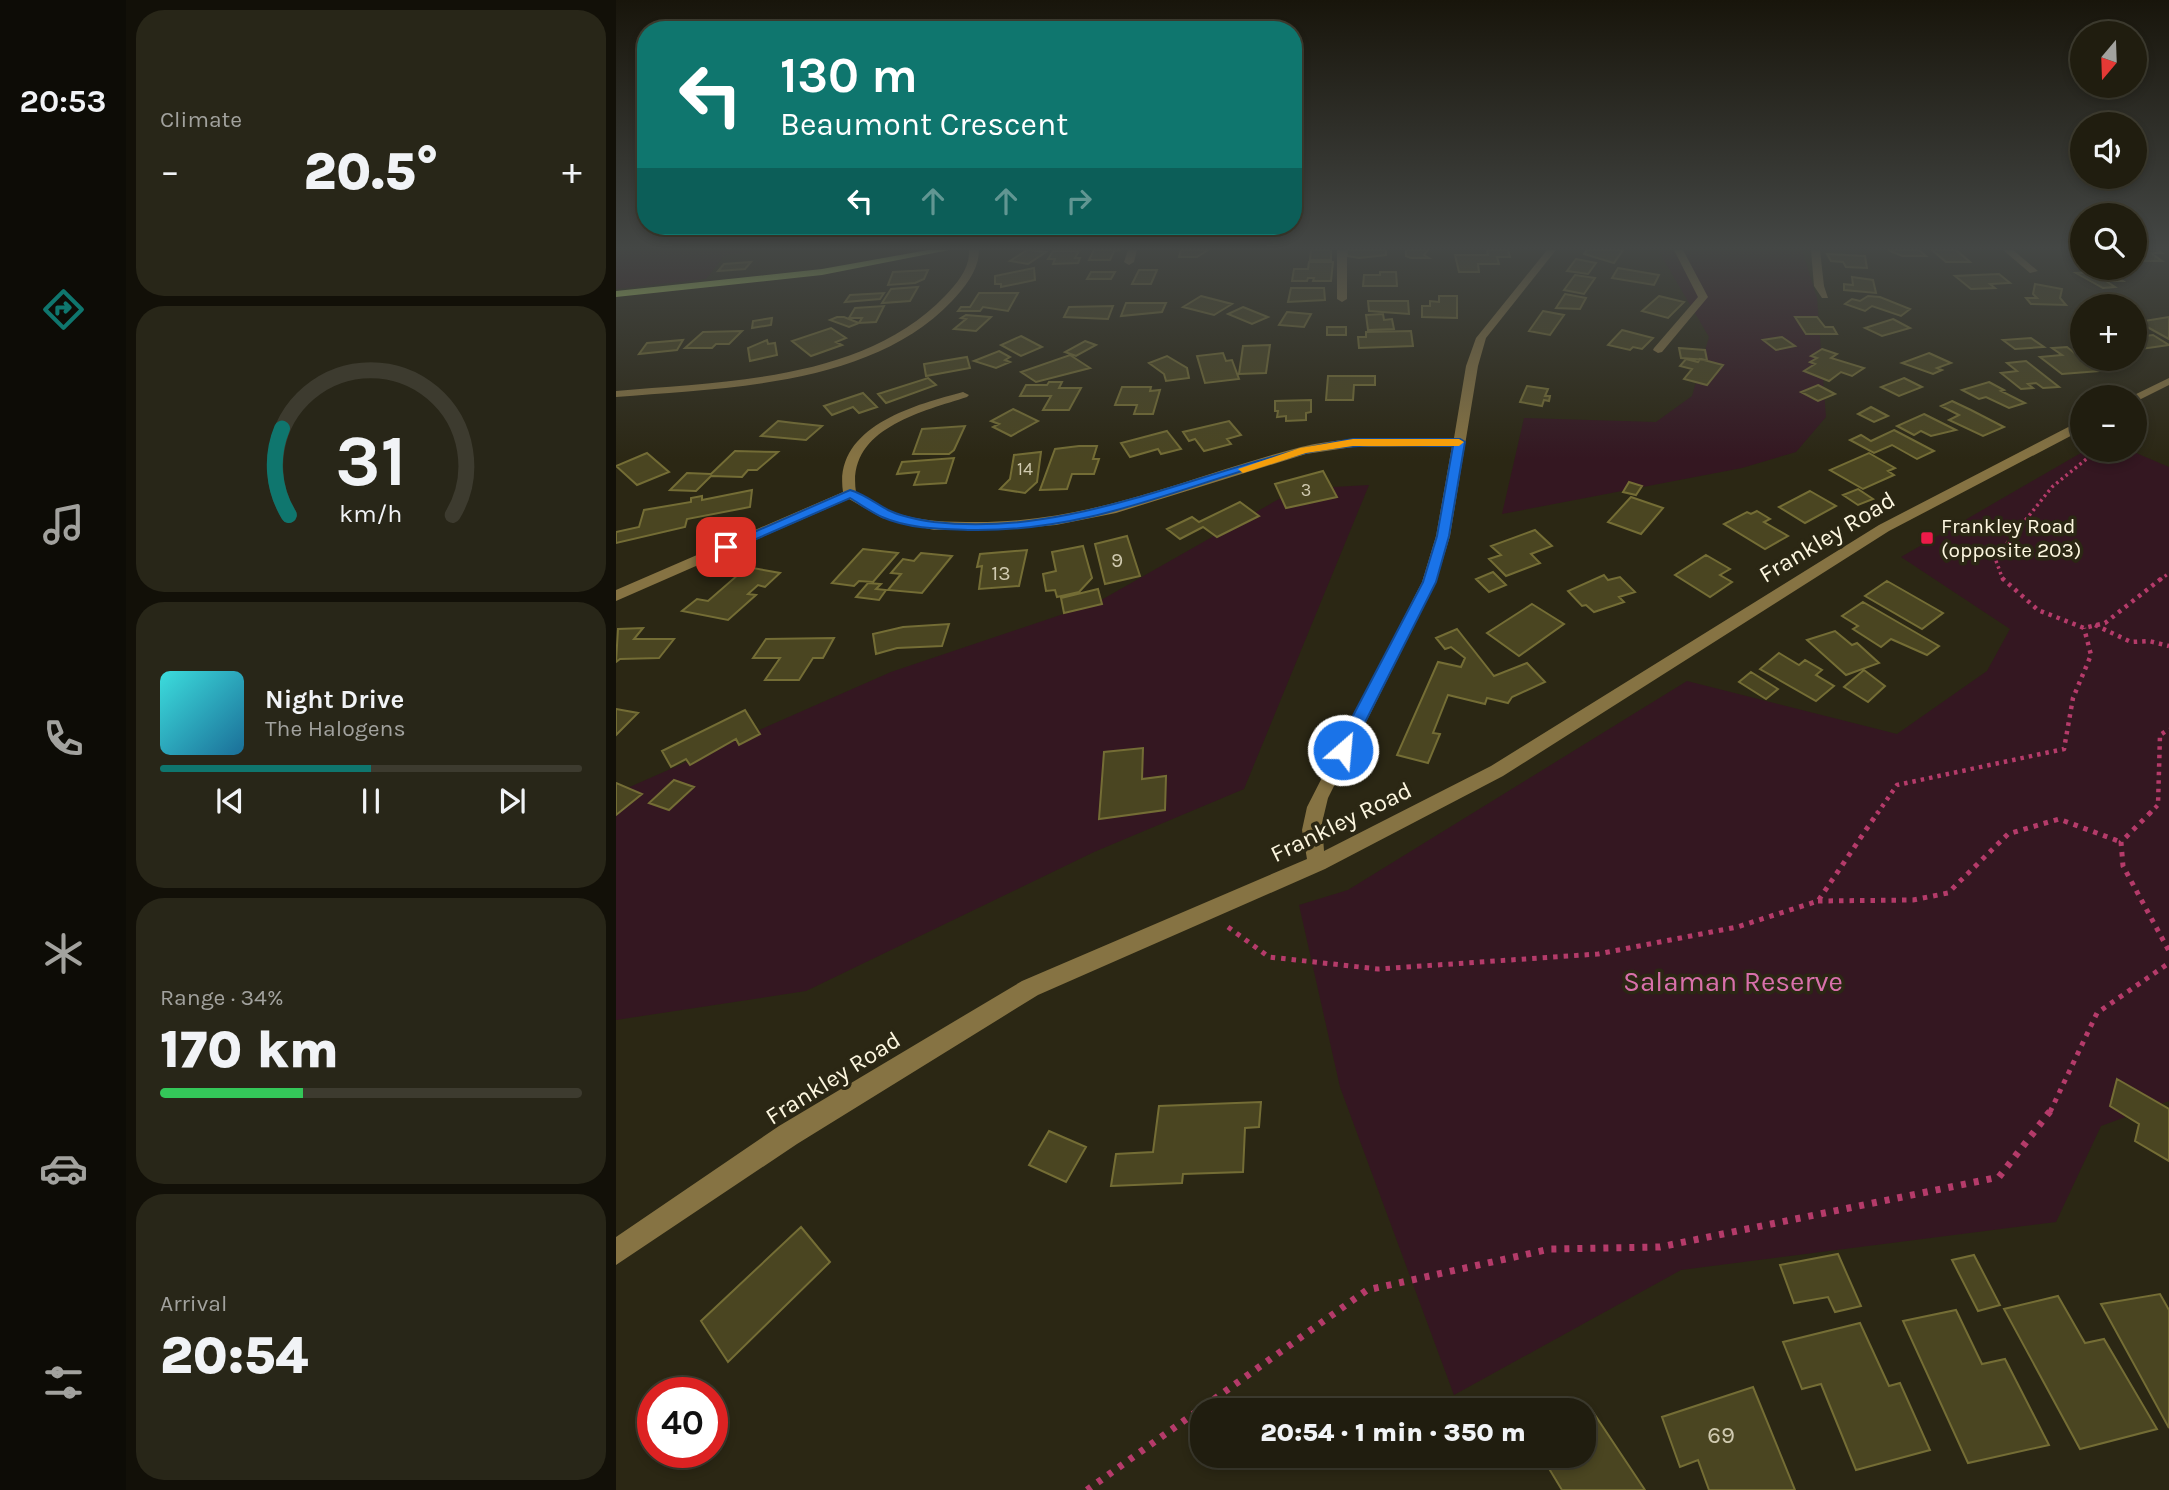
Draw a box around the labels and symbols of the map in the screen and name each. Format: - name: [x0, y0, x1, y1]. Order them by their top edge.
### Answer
- north arrow: [2070, 21, 2147, 98]
- house number: 14: [1017, 458, 1033, 480]
- house number: 3: [1301, 479, 1311, 501]
- street label: Frankley Road: [1754, 485, 1900, 589]
- place label: Frankley Road (opposite 203): [1941, 514, 2081, 562]
- pin: [696, 517, 756, 577]
- marker: Frankley Road (opposite 203): [1919, 530, 1935, 546]
- house number: 9: [1111, 548, 1123, 572]
- house number: 13: [991, 561, 1011, 585]
- position arrow: [1306, 713, 1380, 787]
- street label: Frankley Road: [1266, 776, 1416, 868]
- park label: Salaman Reserve: [1623, 965, 1843, 998]
- street label: Frankley Road: [760, 1025, 906, 1131]
- speed limit sign: 40: [637, 1377, 728, 1468]
- house number: 69: [1707, 1421, 1735, 1449]

